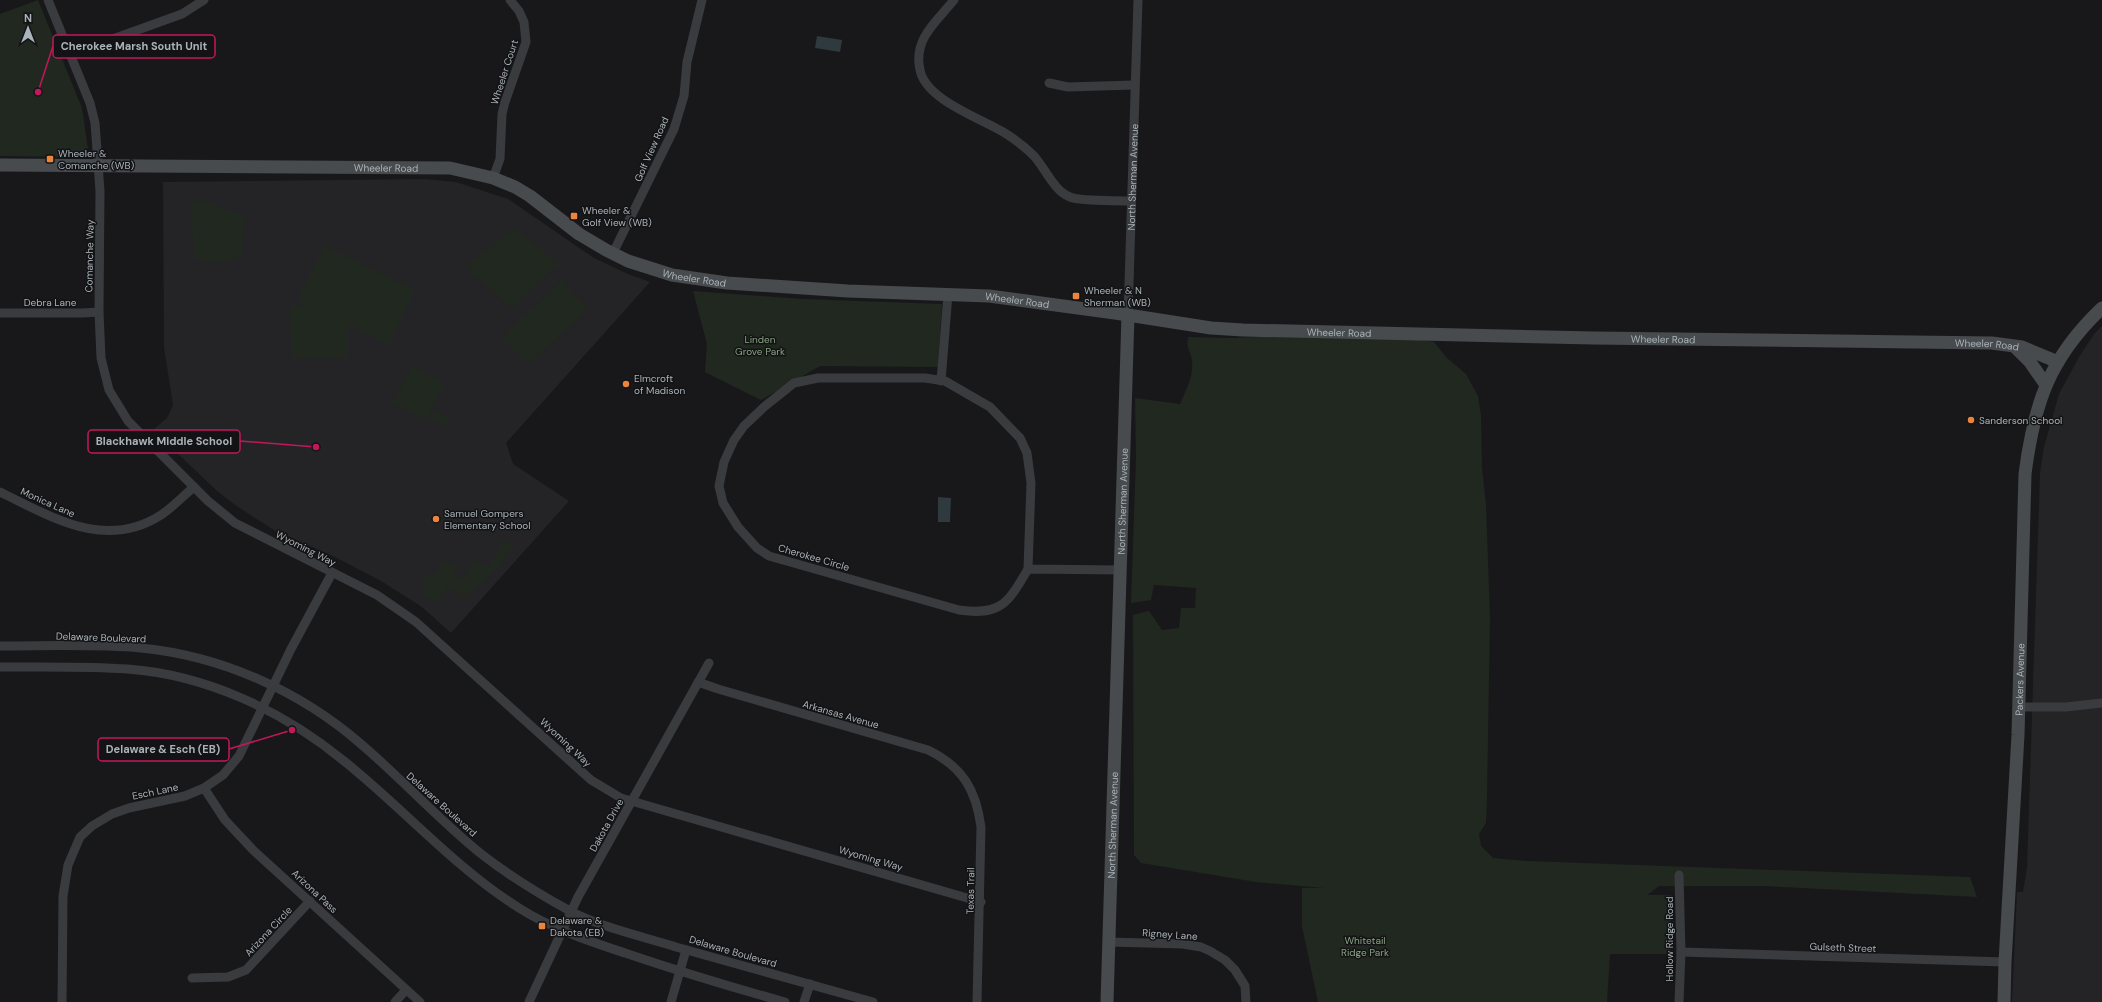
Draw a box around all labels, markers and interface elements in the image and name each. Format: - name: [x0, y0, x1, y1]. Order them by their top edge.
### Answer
- north arrow: [8, 8, 48, 48]
- text: N: [24, 11, 32, 25]
- callout: Cherokee Marsh South Unit: [53, 35, 215, 58]
- street label: Wheeler Court: [488, 38, 521, 106]
- text: Cherokee Marsh South Unit: [61, 39, 208, 53]
- street label: Golf View Road: [631, 115, 672, 184]
- street label: North Sherman Avenue: [1125, 123, 1141, 231]
- place label: Wheeler & Comanche (WB): [58, 147, 134, 172]
- marker: Wheeler & Comanche (WB): [45, 154, 55, 164]
- street label: Wheeler Road: [354, 161, 418, 175]
- place label: Wheeler & Golf View (WB): [582, 204, 652, 229]
- marker: Wheeler & Golf View (WB): [569, 211, 579, 221]
- street label: Comanche Way: [82, 219, 97, 293]
- street label: Wheeler Road: [661, 266, 727, 290]
- place label: Wheeler & N Sherman (WB): [1084, 284, 1151, 309]
- street label: Wheeler Road: [984, 290, 1050, 311]
- marker: Wheeler & N Sherman (WB): [1071, 291, 1081, 301]
- street label: Debra Lane: [24, 296, 77, 309]
- street label: Wheeler Road: [1307, 325, 1371, 340]
- street label: Wheeler Road: [1631, 332, 1695, 346]
- park label: Linden Grove Park: [735, 333, 785, 358]
- street label: Wheeler Road: [1955, 337, 2020, 354]
- place label: Elmcroft of Madison: [634, 372, 685, 397]
- marker: Elmcroft of Madison: [621, 379, 631, 389]
- place label: Sanderson School: [1979, 414, 2062, 427]
- marker: Sanderson School: [1966, 415, 1976, 425]
- callout: Blackhawk Middle School: [88, 430, 240, 453]
- text: Blackhawk Middle School: [96, 434, 232, 448]
- street label: North Sherman Avenue: [1115, 447, 1131, 555]
- street label: Monica Lane: [18, 485, 77, 520]
- place label: Samuel Gompers Elementary School: [444, 507, 531, 532]
- marker: Samuel Gompers Elementary School: [431, 514, 441, 524]
- street label: Wyoming Way: [273, 528, 339, 569]
- street label: Cherokee Circle: [777, 541, 851, 574]
- street label: Delaware Boulevard: [56, 629, 146, 646]
- street label: Packers Avenue: [2013, 643, 2027, 716]
- street label: Arkansas Avenue: [801, 697, 881, 732]
- street label: Wyoming Way: [537, 715, 595, 770]
- callout: Delaware & Esch (EB): [98, 738, 229, 761]
- text: Delaware & Esch (EB): [106, 742, 220, 756]
- street label: Delaware Boulevard: [404, 769, 480, 839]
- street label: North Sherman Avenue: [1105, 771, 1121, 879]
- street label: Esch Lane: [131, 780, 180, 803]
- street label: Dakota Drive: [587, 796, 626, 854]
- street label: Wyoming Way: [837, 843, 905, 874]
- street label: Arizona Pass: [289, 867, 340, 916]
- street label: Texas Trail: [964, 867, 977, 915]
- street label: Hollow Ridge Road: [1663, 897, 1676, 981]
- street label: Arizona Circle: [242, 903, 295, 959]
- place label: Delaware & Dakota (EB): [550, 914, 604, 939]
- marker: Delaware & Dakota (EB): [537, 921, 547, 931]
- street label: Rigney Lane: [1142, 926, 1198, 943]
- street label: Delaware Boulevard: [688, 933, 778, 970]
- park label: Whitetail Ridge Park: [1341, 934, 1389, 959]
- street label: Gulseth Street: [1809, 940, 1877, 955]

